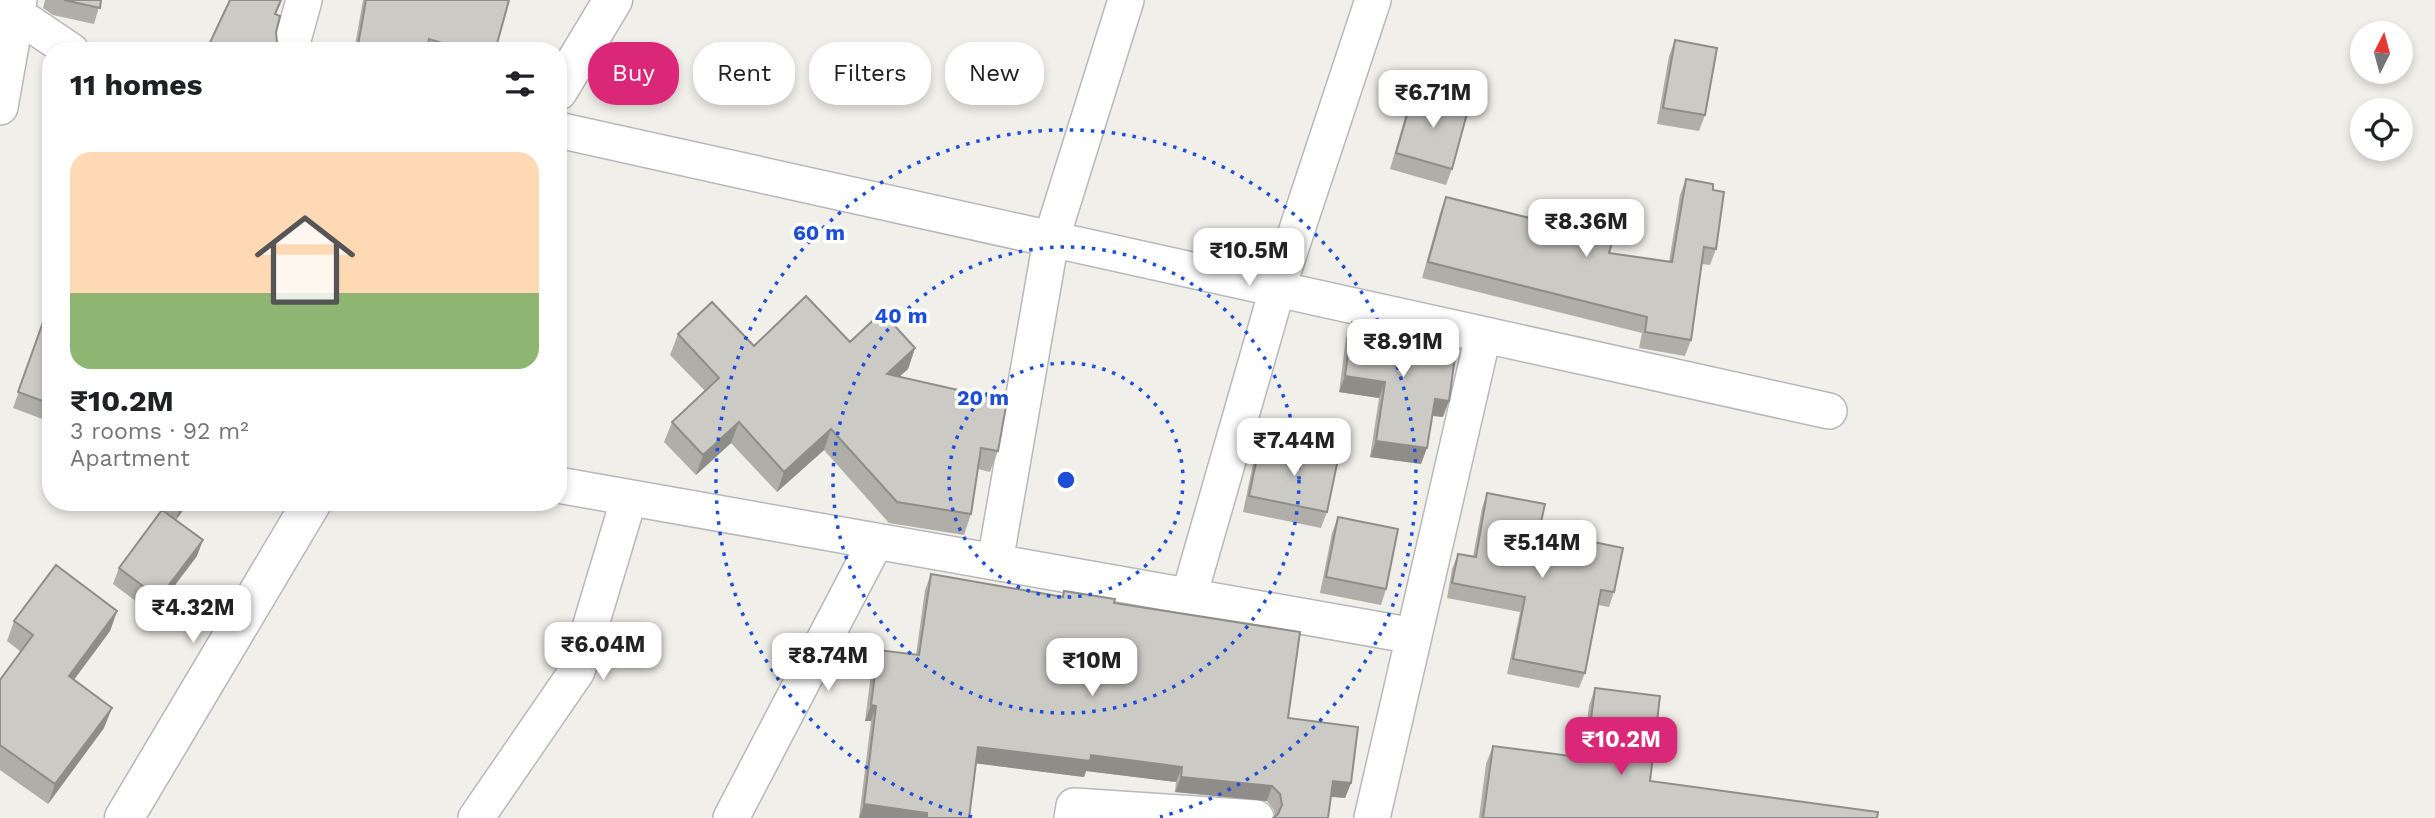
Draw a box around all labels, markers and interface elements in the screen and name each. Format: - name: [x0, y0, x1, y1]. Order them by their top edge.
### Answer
- north arrow: [2350, 21, 2413, 84]
- map controls: [2350, 21, 2413, 161]
- chip: Buy: [588, 42, 679, 105]
- chip: Rent: [693, 42, 795, 105]
- chip: Filters: [809, 42, 931, 105]
- chip: New: [945, 42, 1044, 105]
- icon: filters: [501, 65, 539, 103]
- text: 11 homes: [70, 67, 203, 102]
- pin: ₹6.71M: [1376, 71, 1490, 130]
- text: ₹6.71M: [1395, 79, 1471, 106]
- button: locate: [2350, 98, 2413, 161]
- icon: home: [242, 197, 368, 323]
- pin: ₹8.36M: [1529, 200, 1643, 259]
- text: ₹8.36M: [1544, 208, 1628, 235]
- text: 60 m: [793, 220, 845, 245]
- pin: ₹10.5M: [1192, 229, 1306, 288]
- text: ₹10.5M: [1209, 237, 1289, 264]
- text: 40 m: [875, 303, 927, 328]
- pin: ₹8.91M: [1346, 320, 1460, 379]
- text: ₹8.91M: [1363, 328, 1443, 355]
- text: ₹10.2M: [70, 383, 174, 418]
- text: 20 m: [957, 385, 1009, 410]
- text: 3 rooms · 92 m²: [70, 418, 249, 445]
- pin: ₹7.44M: [1237, 419, 1351, 478]
- text: ₹7.44M: [1253, 427, 1335, 454]
- text: Apartment: [70, 445, 190, 472]
- centre of rings: [1054, 468, 1078, 492]
- pin: ₹5.14M: [1485, 520, 1599, 580]
- text: ₹5.14M: [1503, 529, 1581, 556]
- pin: ₹4.32M: [136, 586, 250, 645]
- text: ₹4.32M: [151, 594, 235, 621]
- pin: ₹6.04M: [546, 622, 660, 682]
- text: ₹6.04M: [560, 631, 646, 658]
- pin: ₹8.74M: [771, 634, 885, 693]
- pin: ₹10M: [1051, 638, 1133, 698]
- text: ₹8.74M: [788, 642, 868, 669]
- text: ₹10M: [1062, 647, 1122, 674]
- pin: ₹10.2M: [1564, 718, 1678, 777]
- text: ₹10.2M: [1581, 726, 1661, 753]

